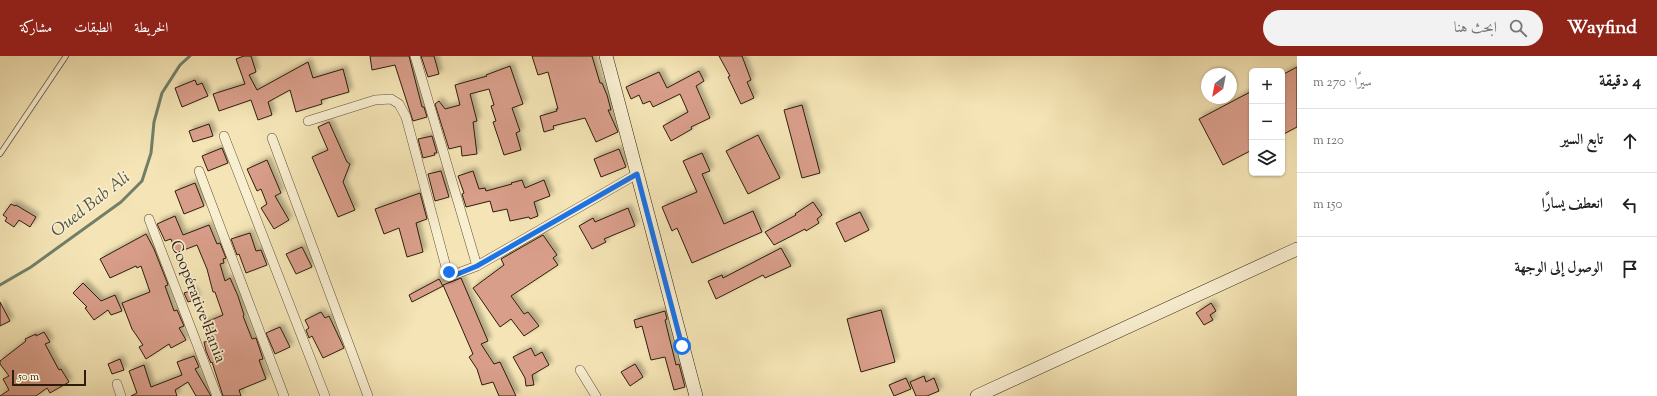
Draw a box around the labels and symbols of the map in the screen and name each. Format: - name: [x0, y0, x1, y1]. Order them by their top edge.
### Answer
- north arrow: [1201, 68, 1237, 104]
- water label: Oued Bab Ali: [46, 167, 136, 243]
- street label: Coopérative Hania: [163, 237, 231, 367]
- route end: [440, 263, 458, 281]
- route start: [673, 337, 691, 355]
- scale bar: [12, 368, 86, 387]

